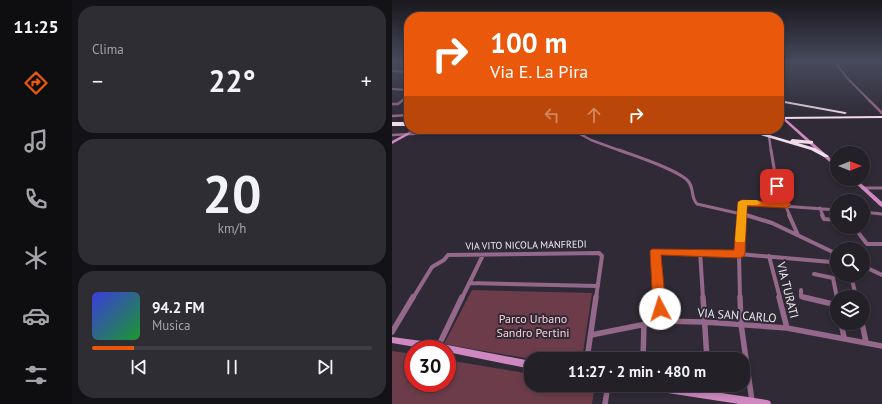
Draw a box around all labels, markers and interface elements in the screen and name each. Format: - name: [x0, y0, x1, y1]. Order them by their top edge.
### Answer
- text: 11:25: [13, 15, 59, 38]
- text: 100 m: [490, 24, 567, 61]
- icon: right: [424, 28, 476, 80]
- text: Clima: [92, 41, 124, 58]
- text: Via E. La Pira: [490, 60, 588, 83]
- text: 22°: [208, 61, 256, 100]
- text: −: [92, 67, 103, 95]
- text: +: [361, 67, 372, 95]
- icon: directions: [22, 69, 50, 97]
- icon: left: [541, 104, 563, 126]
- icon: ahead: [583, 104, 605, 126]
- icon: right: [625, 104, 647, 126]
- icon: music: [22, 127, 50, 155]
- north arrow: [830, 146, 870, 186]
- map controls: [830, 146, 870, 330]
- text: 20: [203, 160, 261, 227]
- pin: [760, 169, 794, 203]
- icon: arrive: [766, 175, 788, 197]
- icon: phone: [22, 185, 50, 213]
- button: sound: [830, 194, 870, 234]
- text: km/h: [218, 220, 246, 237]
- street label: VIA VITO NICOLA MANFREDI: [464, 237, 587, 253]
- button: search: [830, 242, 870, 282]
- icon: climate: [22, 244, 50, 272]
- street label: VIA TURATI: [774, 259, 802, 320]
- position arrow: [639, 288, 681, 330]
- button: layers: [830, 290, 870, 330]
- text: 94.2 FM: [152, 298, 205, 317]
- icon: car: [22, 302, 50, 330]
- street label: VIA SAN CARLO: [696, 305, 777, 325]
- park label: Parco Urbano Sandro Pertini: [497, 311, 569, 340]
- text: Musica: [152, 317, 191, 334]
- speed limit sign: 30: [404, 340, 456, 392]
- icon: previous: [128, 356, 150, 378]
- icon: pause: [221, 356, 243, 378]
- icon: next: [314, 356, 336, 378]
- icon: filters: [22, 361, 50, 389]
- text: 11:27 · 2 min · 480 m: [568, 362, 706, 381]

